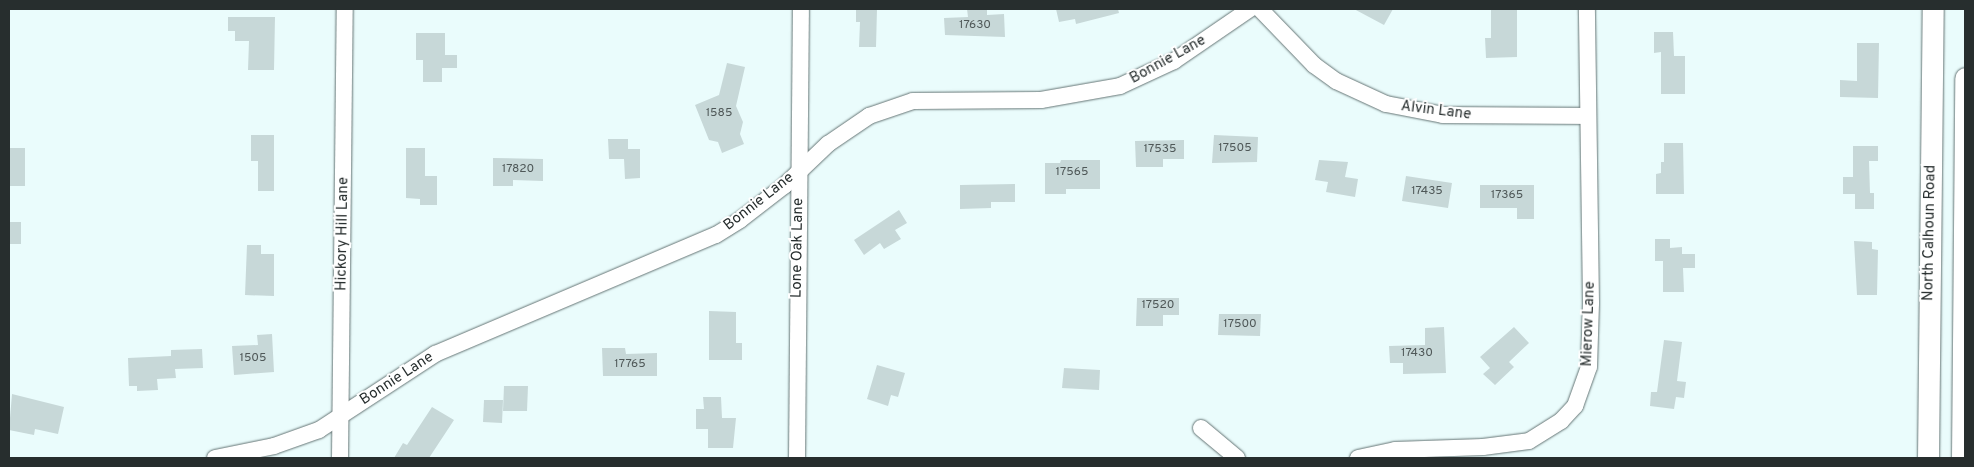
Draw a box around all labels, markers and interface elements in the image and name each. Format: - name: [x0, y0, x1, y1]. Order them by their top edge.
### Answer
- house number: 17630: [959, 19, 991, 33]
- street label: Bonnie Lane: [1127, 32, 1209, 88]
- street label: Alvin Lane: [1400, 98, 1472, 124]
- house number: 1585: [706, 107, 732, 121]
- house number: 17505: [1218, 142, 1252, 156]
- house number: 17535: [1144, 143, 1176, 157]
- house number: 17820: [502, 163, 534, 177]
- street label: North Calhoun Road: [1920, 165, 1940, 301]
- house number: 17565: [1056, 166, 1088, 180]
- street label: Bonnie Lane: [720, 169, 798, 235]
- street label: Hickory Hill Lane: [333, 177, 353, 291]
- house number: 17435: [1411, 185, 1443, 199]
- house number: 17365: [1491, 189, 1523, 203]
- street label: Lone Oak Lane: [788, 198, 808, 298]
- street label: Mierow Lane: [1579, 281, 1599, 367]
- house number: 17520: [1141, 299, 1175, 313]
- house number: 17500: [1223, 318, 1257, 332]
- house number: 17430: [1401, 347, 1433, 361]
- street label: Bonnie Lane: [357, 349, 437, 409]
- house number: 1505: [239, 352, 267, 366]
- house number: 17765: [614, 358, 646, 372]

